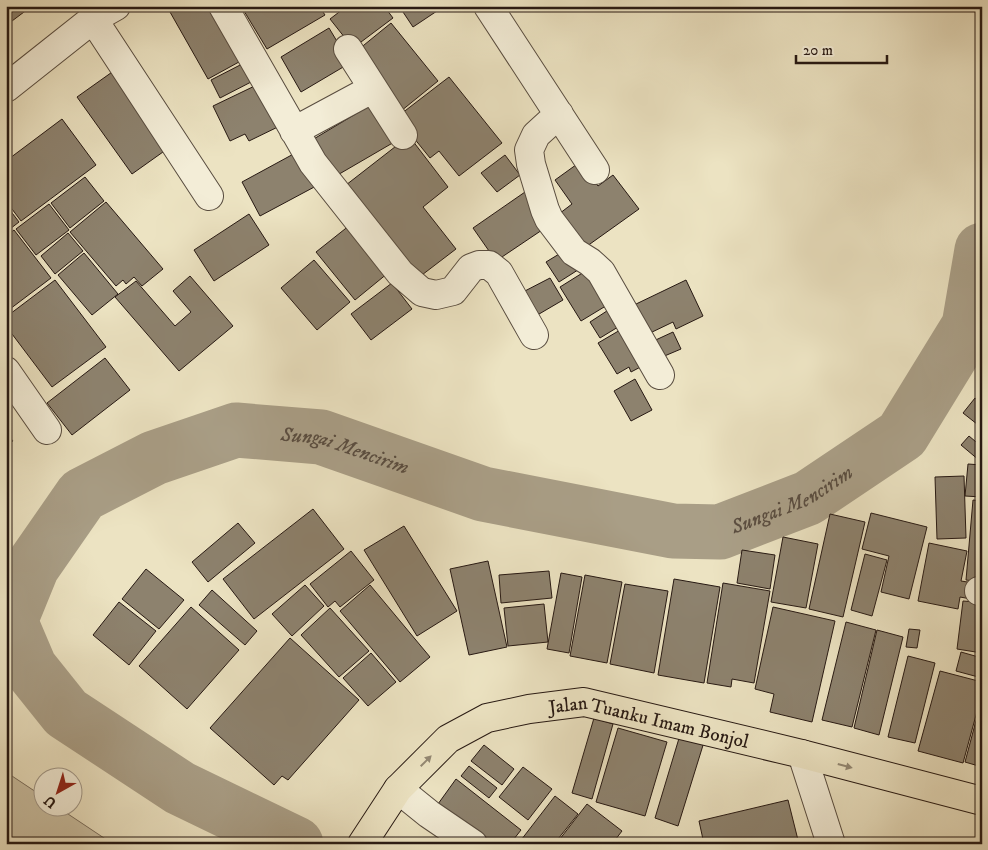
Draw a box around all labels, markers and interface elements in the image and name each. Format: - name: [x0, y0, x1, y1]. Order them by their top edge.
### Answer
- scale bar: [796, 32, 887, 64]
- text: 20 m: [803, 41, 833, 60]
- water label: Sungai Mencirim: [279, 423, 412, 481]
- water label: Sungai Mencirim: [727, 461, 858, 541]
- street label: Jalan Tuanku Imam Bonjol: [545, 692, 751, 754]
- one-way arrow: [420, 755, 432, 767]
- one-way arrow: [838, 762, 853, 770]
- north arrow: [32, 768, 82, 818]
- text: U: [40, 791, 60, 812]

